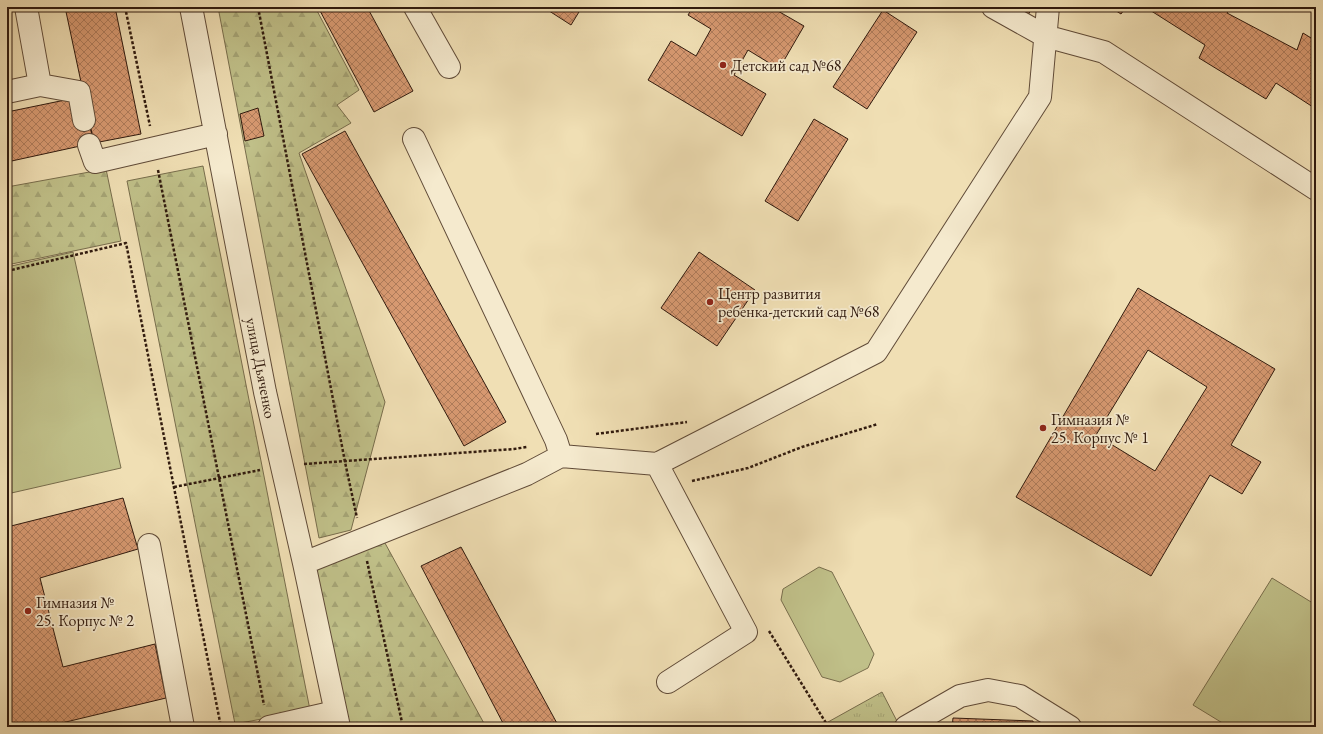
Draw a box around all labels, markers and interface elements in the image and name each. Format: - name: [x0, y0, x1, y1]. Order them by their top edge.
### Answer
- place label: Детский сад №68: [731, 55, 842, 76]
- marker: Детский сад №68: [718, 60, 728, 70]
- place label: Центр развития ребенка-детский сад №68: [718, 283, 880, 322]
- marker: Центр развития ребенка-детский сад №68: [705, 297, 715, 307]
- street label: улица Дьяченко: [241, 316, 281, 420]
- place label: Гимназия № 25. Корпус № 1: [1051, 409, 1149, 448]
- marker: Гимназия № 25. Корпус № 1: [1038, 423, 1048, 433]
- place label: Гимназия № 25. Корпус № 2: [36, 592, 134, 631]
- marker: Гимназия № 25. Корпус № 2: [23, 606, 33, 616]

